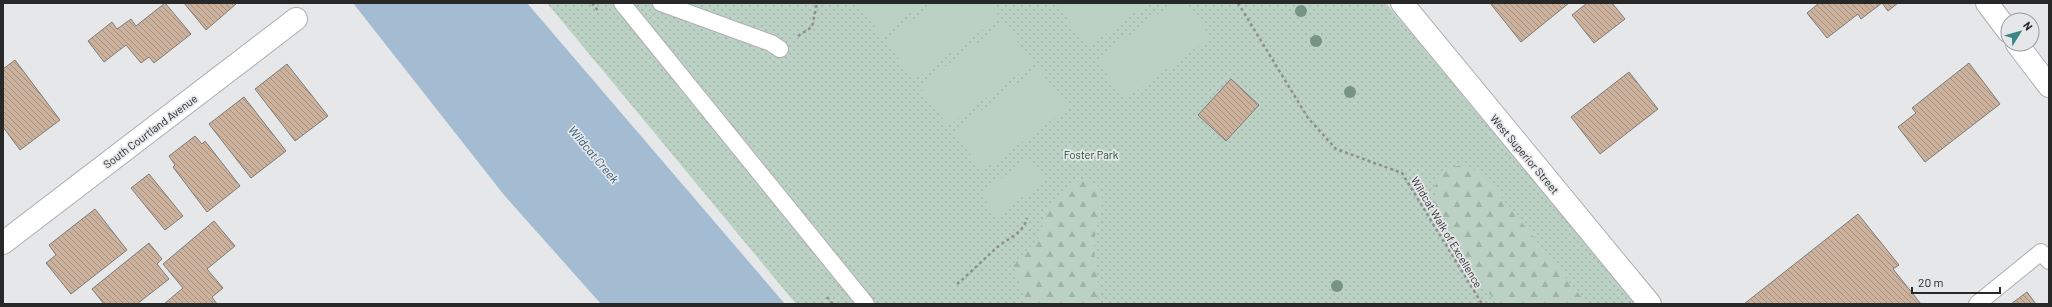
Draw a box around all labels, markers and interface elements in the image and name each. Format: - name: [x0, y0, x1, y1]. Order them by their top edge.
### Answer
- north arrow: [2000, 12, 2040, 52]
- text: N: [2021, 19, 2036, 33]
- street label: South Courtland Avenue: [100, 91, 200, 171]
- street label: West Superior Street: [1488, 112, 1562, 196]
- water label: Wildcat Creek: [566, 122, 622, 186]
- park label: Foster Park: [1064, 148, 1119, 161]
- street label: Wildcat Walk of Excellence: [1409, 174, 1485, 290]
- scale bar: [1912, 269, 2000, 295]
- text: 20 m: [1918, 275, 1944, 289]

